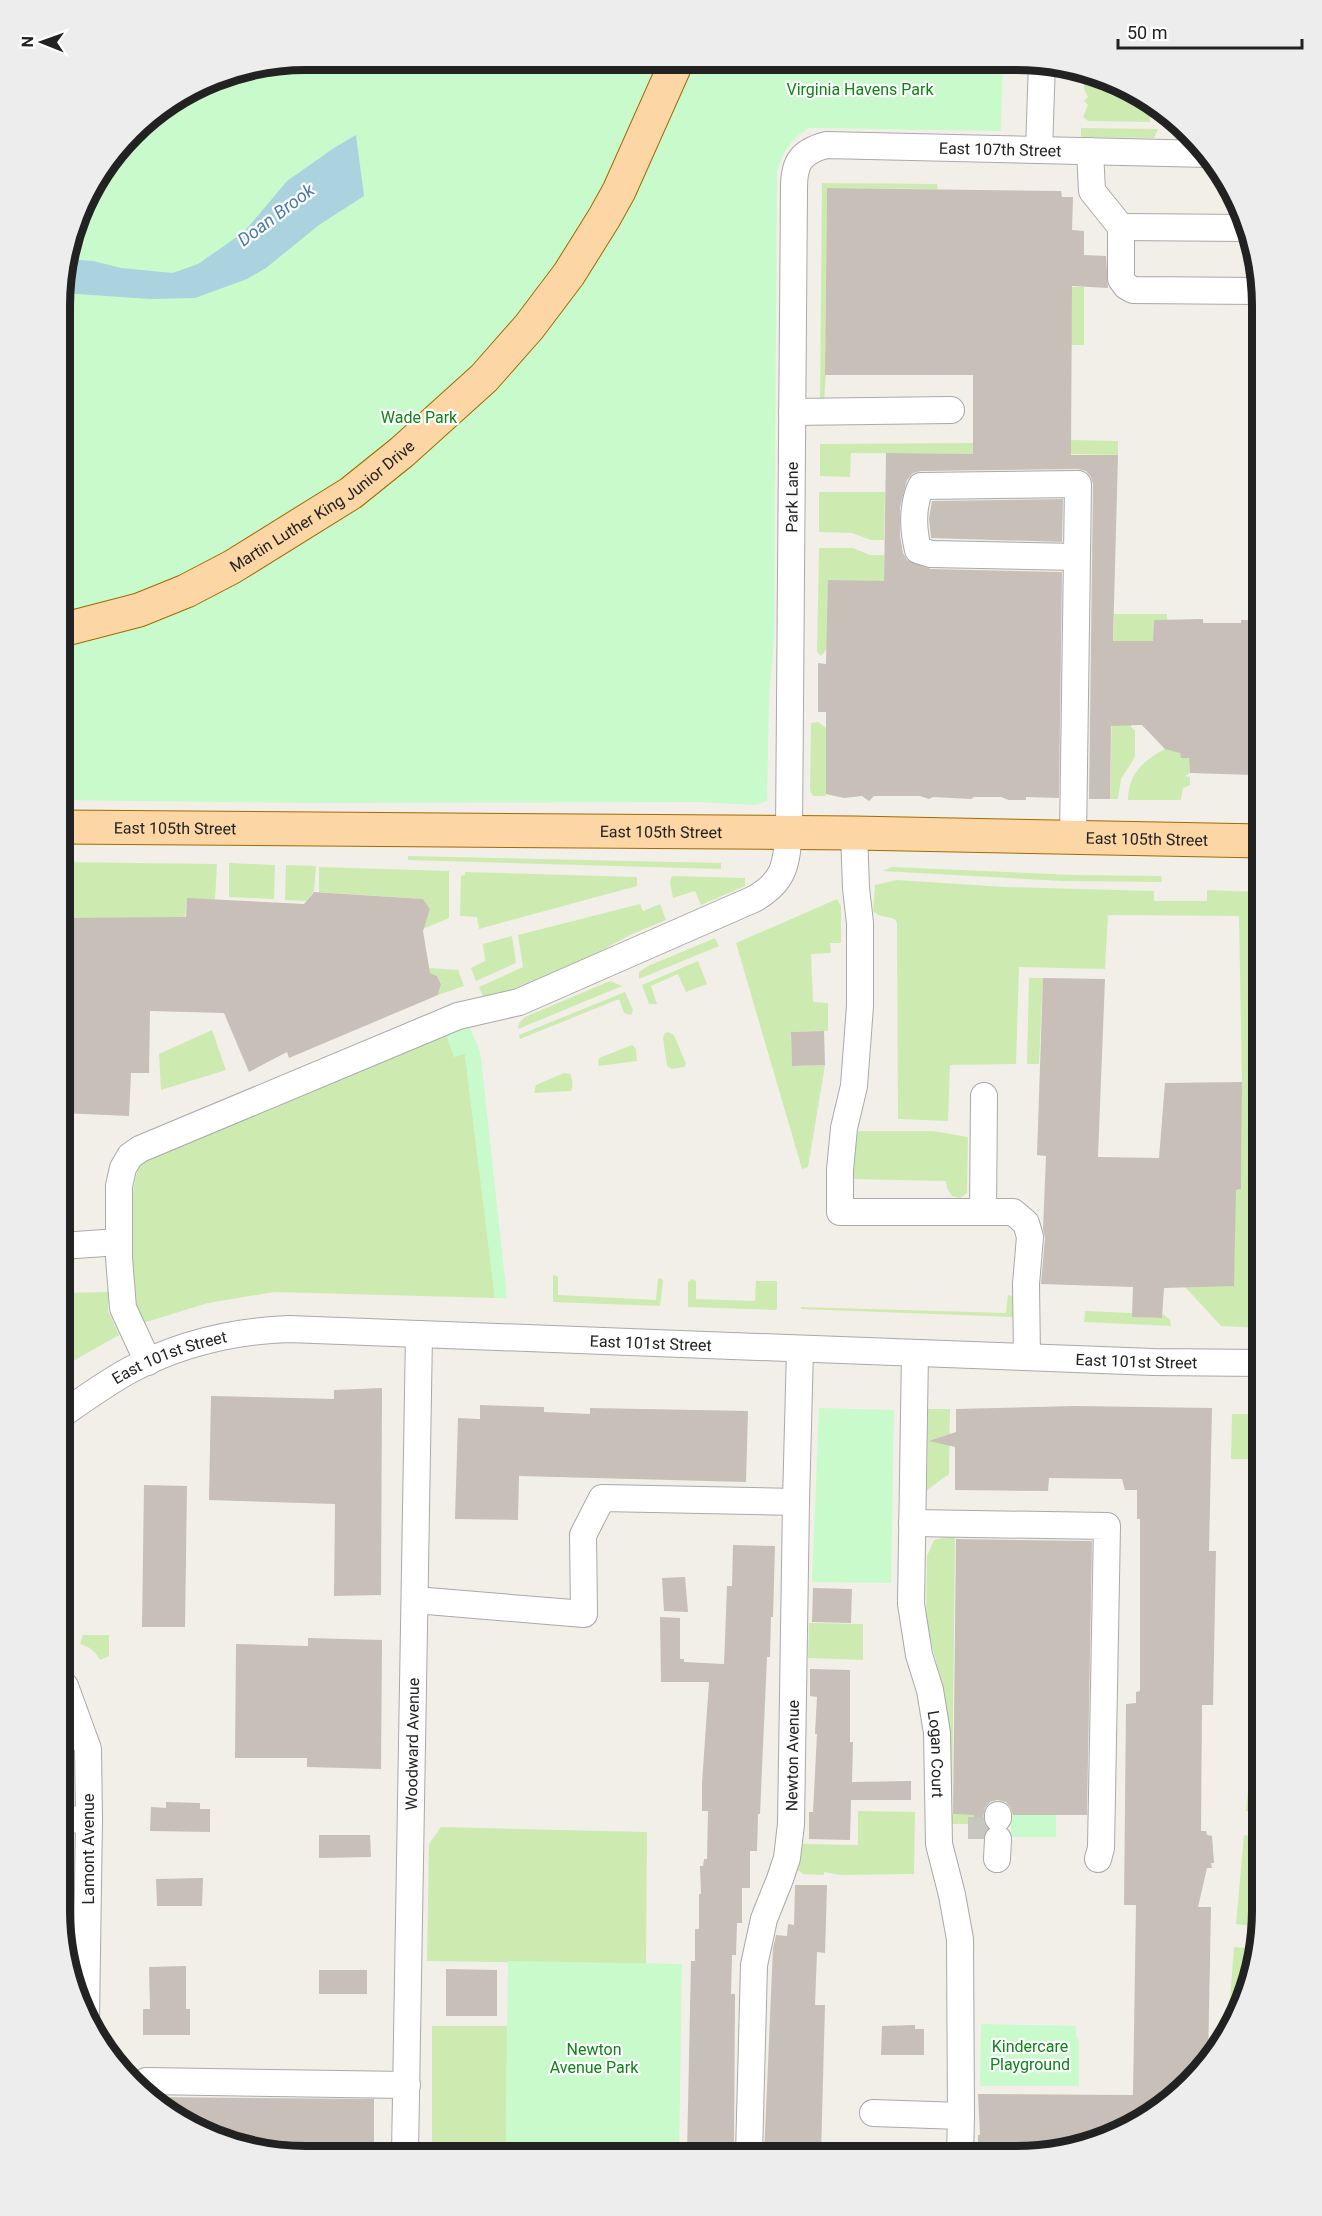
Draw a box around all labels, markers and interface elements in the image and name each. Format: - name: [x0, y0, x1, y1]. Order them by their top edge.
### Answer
- north arrow: [12, 12, 72, 72]
- scale bar: [1118, 12, 1302, 50]
- text: 50 m: [1127, 22, 1167, 43]
- text: N: [18, 36, 37, 48]
- park label: Virginia Havens Park: [786, 80, 934, 99]
- street label: East 107th Street: [939, 139, 1062, 161]
- water label: Doan Brook: [233, 178, 319, 250]
- park label: Wade Park: [381, 408, 458, 427]
- street label: Martin Luther King Junior Drive: [226, 436, 419, 576]
- street label: Park Lane: [782, 462, 802, 533]
- street label: East 105th Street: [114, 818, 236, 838]
- street label: East 105th Street: [600, 822, 722, 842]
- street label: East 105th Street: [1085, 829, 1208, 850]
- street label: East 101st Street: [109, 1327, 228, 1388]
- street label: East 101st Street: [589, 1331, 712, 1355]
- street label: East 101st Street: [1075, 1350, 1197, 1372]
- street label: Woodward Avenue: [402, 1678, 423, 1811]
- street label: Newton Avenue: [782, 1700, 803, 1811]
- street label: Logan Court: [923, 1709, 947, 1798]
- street label: Lamont Avenue: [79, 1794, 98, 1904]
- park label: Kindercare Playground: [990, 2037, 1070, 2074]
- park label: Newton Avenue Park: [550, 2040, 639, 2077]

